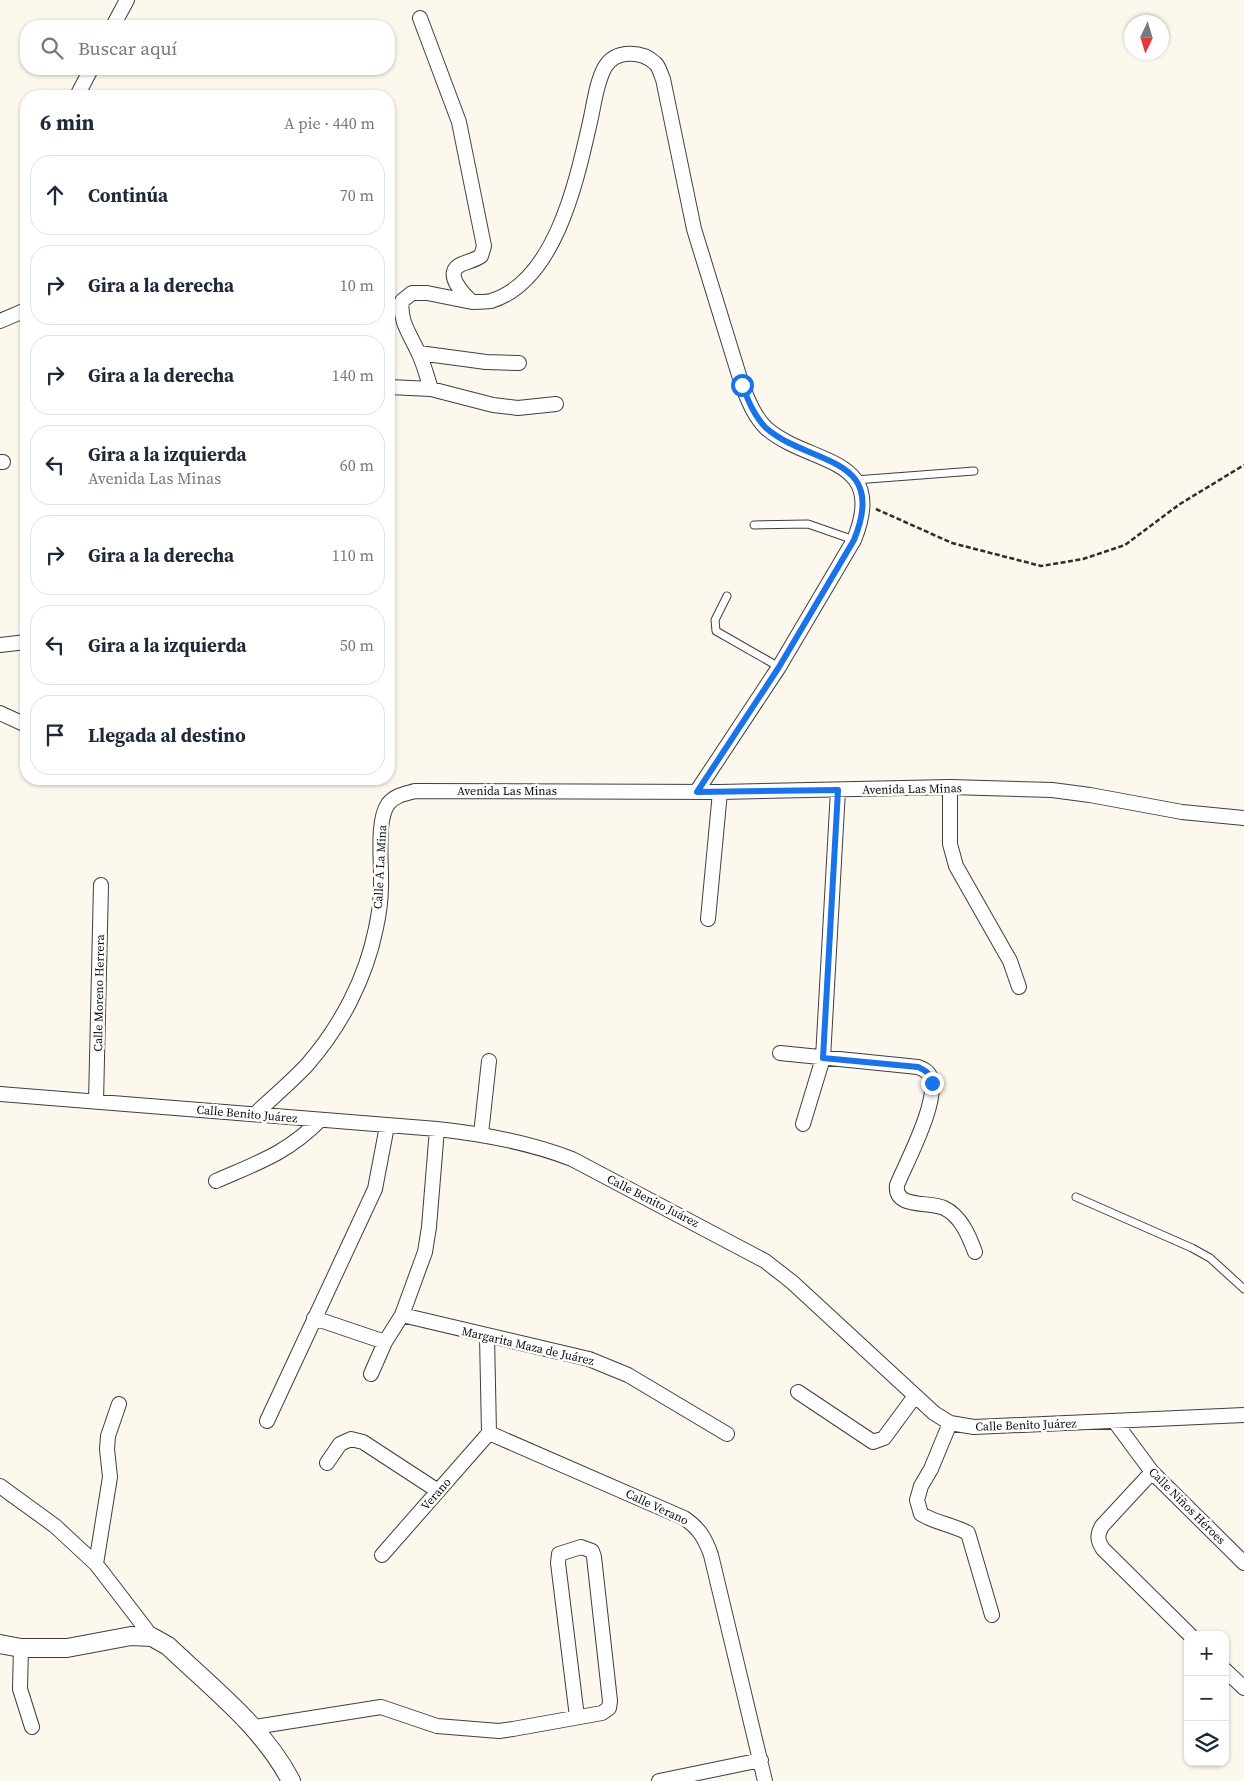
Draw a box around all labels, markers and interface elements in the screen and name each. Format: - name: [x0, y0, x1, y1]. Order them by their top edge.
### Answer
- north arrow: [1124, 15, 1169, 60]
- search box: [20, 20, 395, 75]
- icon: search: [38, 34, 66, 62]
- text: Buscar aquí: [78, 35, 177, 61]
- text: 6 min: [40, 108, 95, 137]
- text: A pie · 440 m: [284, 112, 375, 134]
- icon: ahead: [41, 181, 69, 209]
- text: Continúa: [88, 182, 168, 208]
- text: 70 m: [340, 184, 374, 206]
- icon: right: [41, 271, 69, 299]
- text: Gira a la derecha: [88, 272, 234, 298]
- text: 10 m: [340, 274, 374, 296]
- icon: right: [41, 361, 69, 389]
- text: Gira a la derecha: [88, 362, 234, 388]
- text: 140 m: [332, 364, 374, 386]
- route start: [731, 374, 754, 397]
- text: Gira a la izquierda: [88, 441, 247, 467]
- icon: left: [41, 451, 69, 479]
- text: 60 m: [340, 454, 374, 476]
- text: Avenida Las Minas: [88, 467, 221, 489]
- icon: right: [41, 541, 69, 569]
- text: Gira a la derecha: [88, 542, 234, 568]
- text: 110 m: [332, 544, 374, 566]
- icon: left: [41, 631, 69, 659]
- text: Gira a la izquierda: [88, 632, 247, 658]
- text: 50 m: [340, 634, 374, 656]
- icon: arrive: [41, 721, 69, 749]
- text: Llegada al destino: [88, 722, 246, 748]
- street label: Avenida Las Minas: [862, 780, 962, 798]
- street label: Avenida Las Minas: [457, 783, 557, 799]
- street label: Calle A La Mina: [370, 824, 390, 910]
- street label: Calle Moreno Herrera: [90, 933, 108, 1052]
- route end: [921, 1072, 944, 1095]
- street label: Calle Benito Juárez: [196, 1102, 299, 1126]
- street label: Calle Benito Juárez: [604, 1171, 702, 1231]
- street label: Margarita Maza de Juárez: [460, 1323, 596, 1369]
- street label: Calle Benito Juárez: [975, 1415, 1077, 1435]
- street label: Calle Niños Héroes: [1145, 1464, 1229, 1548]
- street label: Verano: [417, 1474, 455, 1514]
- street label: Calle Verano: [623, 1485, 691, 1529]
- map controls: [1184, 1631, 1229, 1766]
- button: +: [1184, 1631, 1229, 1676]
- button: −: [1184, 1676, 1229, 1721]
- button: layers: [1184, 1721, 1229, 1766]

